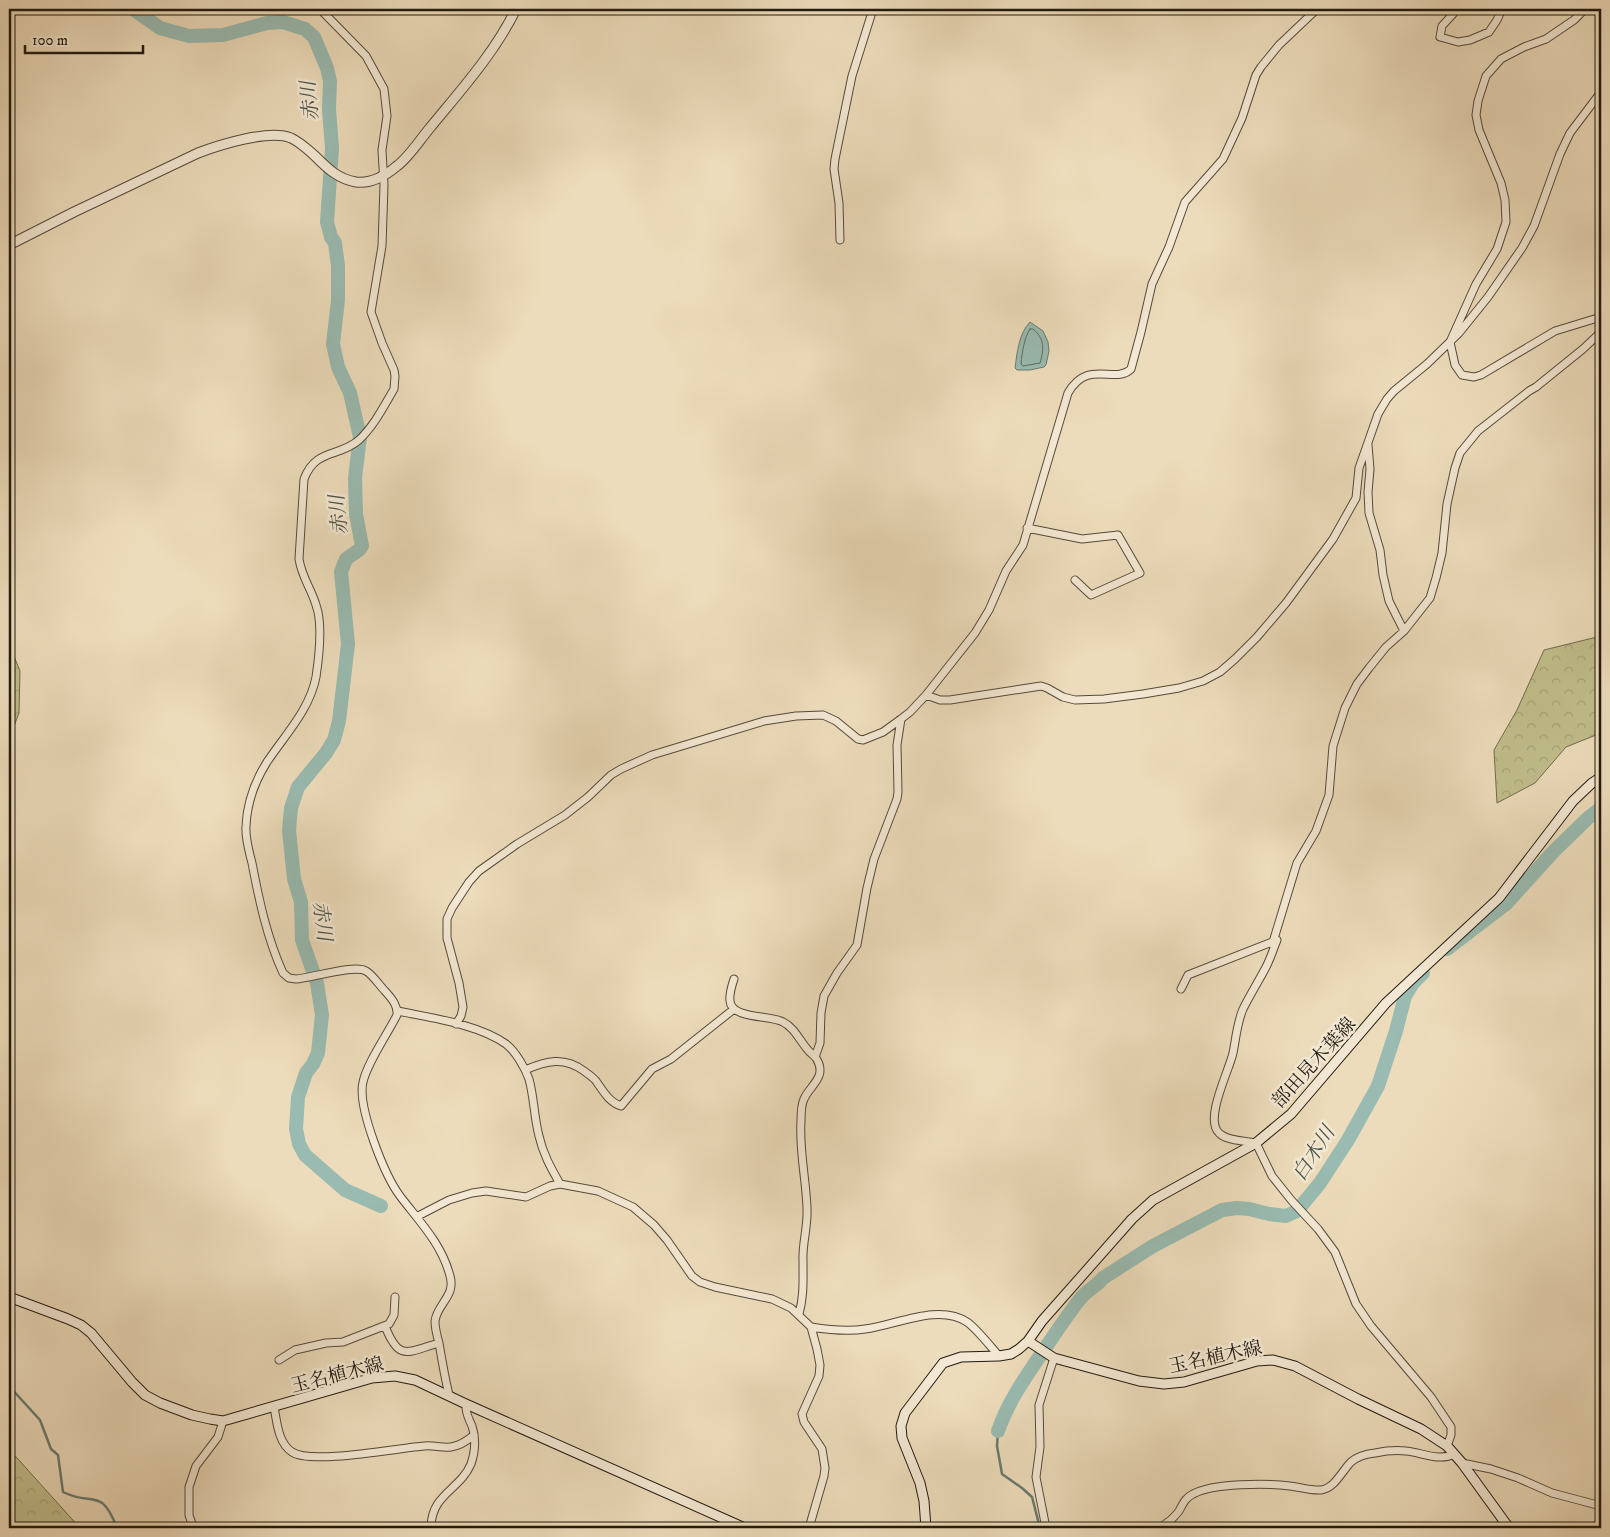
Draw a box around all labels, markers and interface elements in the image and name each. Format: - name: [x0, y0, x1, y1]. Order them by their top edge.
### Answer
- scale bar: [25, 22, 142, 54]
- text: 100 m: [32, 31, 68, 50]
- water label: 赤川: [296, 78, 325, 122]
- water label: 赤川: [325, 492, 354, 536]
- water label: 赤川: [307, 900, 337, 945]
- street label: 部田見木葉線: [1267, 1013, 1361, 1113]
- water label: 白木川: [1287, 1120, 1342, 1186]
- street label: 玉名植木線: [1166, 1336, 1264, 1379]
- street label: 玉名植木線: [288, 1353, 386, 1398]

